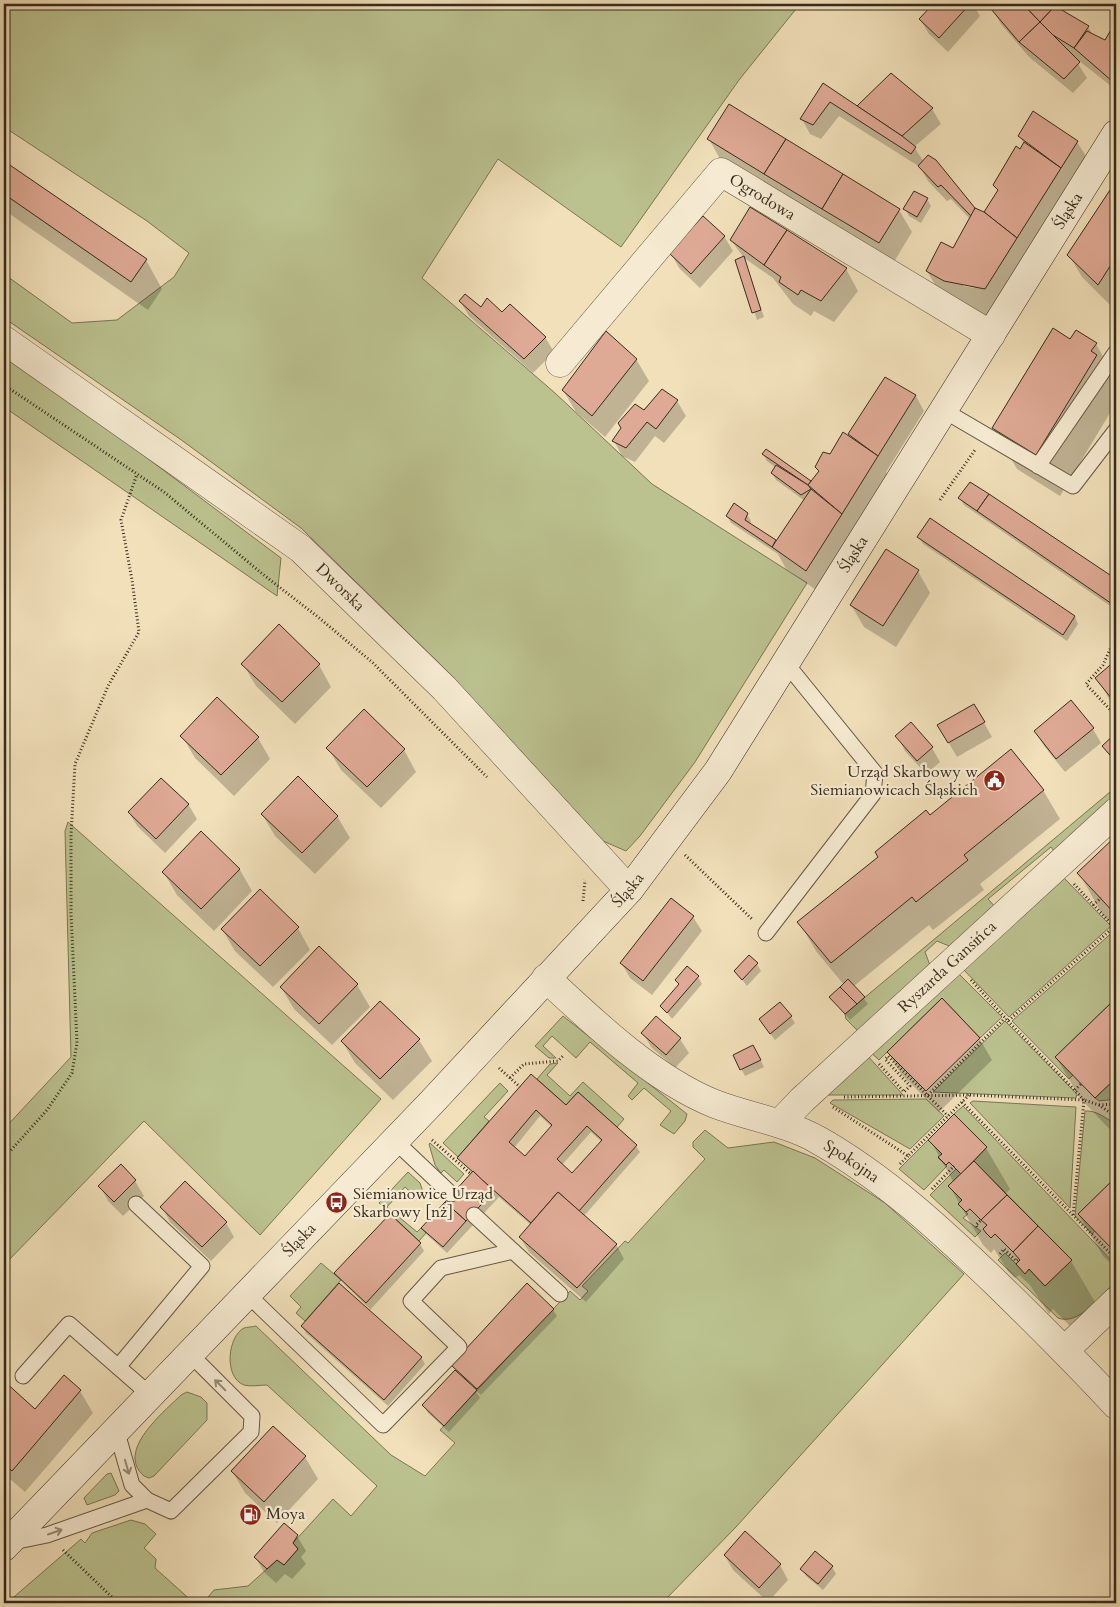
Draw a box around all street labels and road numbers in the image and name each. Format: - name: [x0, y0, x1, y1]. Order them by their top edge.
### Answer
- street label: Ogrodowa: [725, 168, 800, 226]
- street label: Śląska: [1048, 188, 1088, 233]
- street label: Śląska: [834, 532, 873, 577]
- street label: Dworska: [311, 558, 370, 616]
- street label: Śląska: [607, 868, 649, 913]
- street label: Ryszarda Gansińca: [893, 916, 1001, 1018]
- street label: Spokojna: [820, 1135, 884, 1188]
- street label: Śląska: [278, 1218, 321, 1262]

